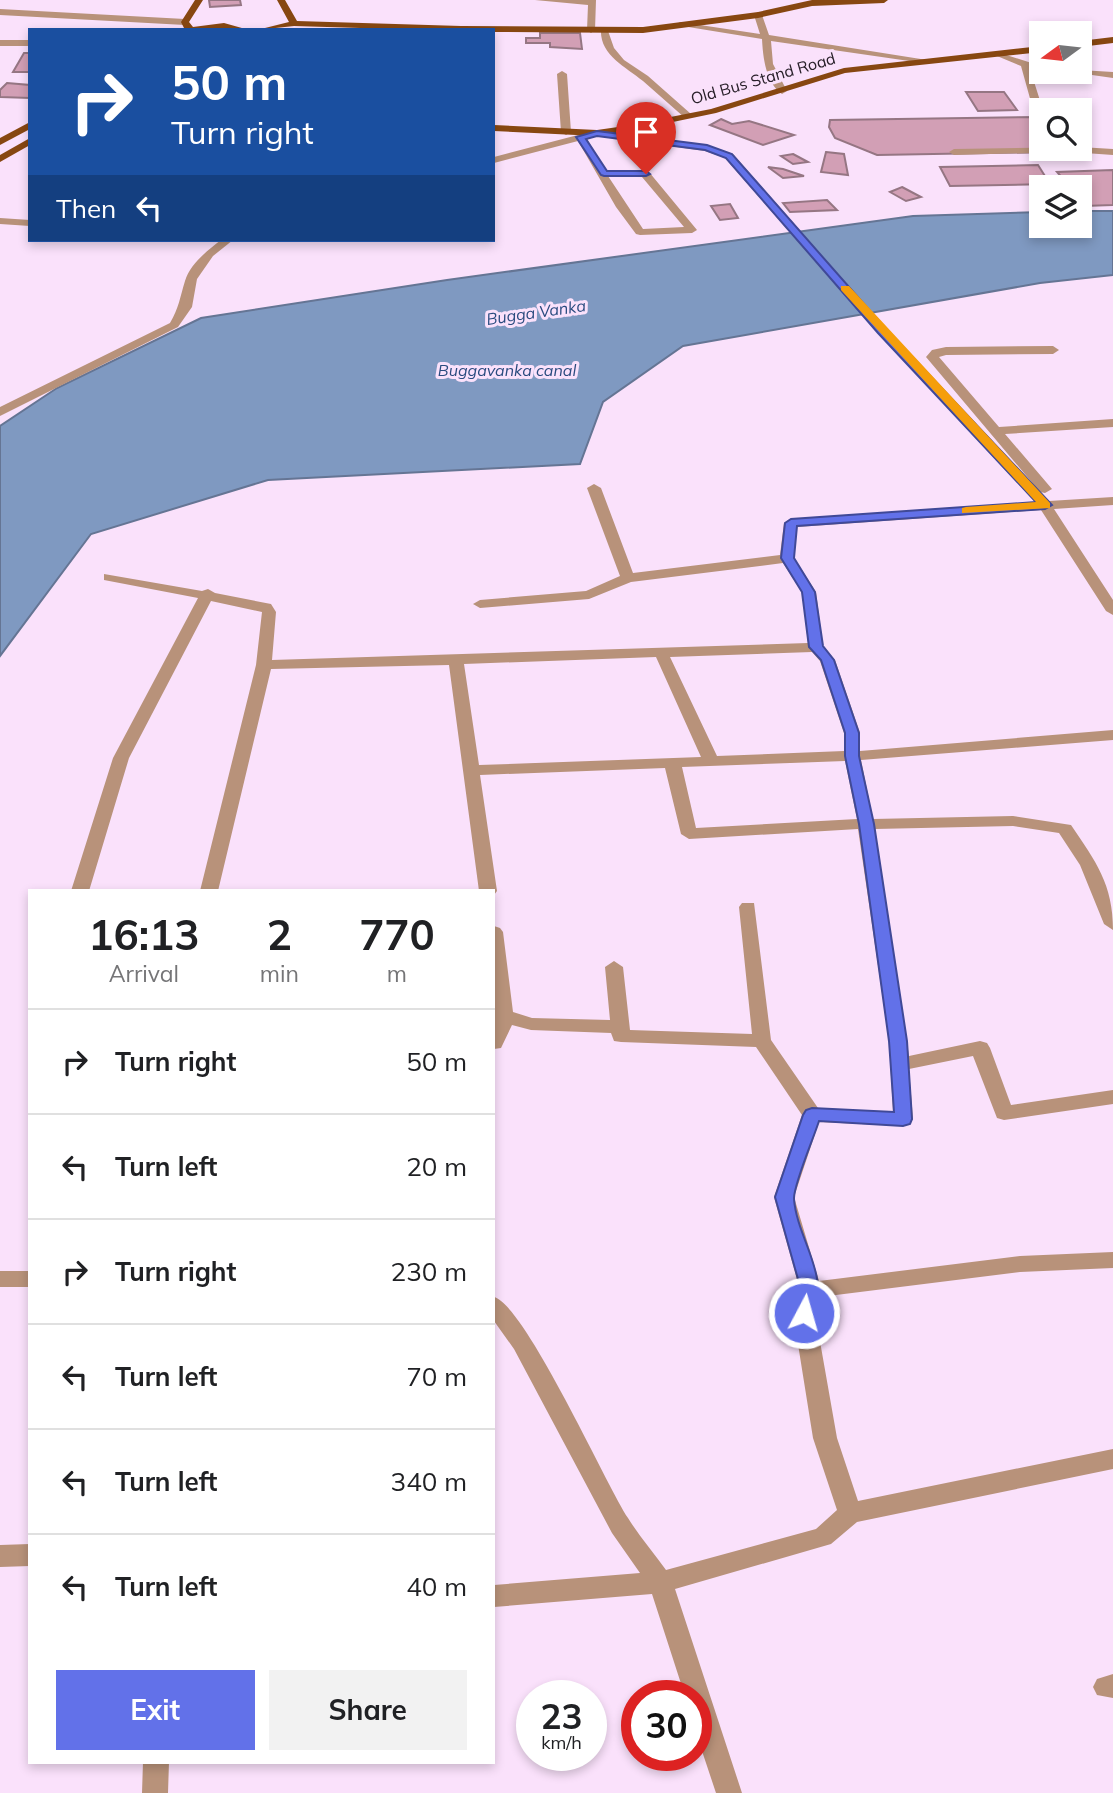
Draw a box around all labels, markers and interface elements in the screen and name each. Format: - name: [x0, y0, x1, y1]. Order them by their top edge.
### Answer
- north arrow: [1029, 21, 1092, 84]
- map controls: [1029, 21, 1092, 238]
- street label: Old Bus Stand Road: [688, 48, 838, 108]
- text: 50 m: [171, 51, 287, 112]
- icon: right: [56, 56, 147, 147]
- button: search: [1029, 98, 1092, 161]
- pin: [616, 102, 676, 174]
- text: Turn right: [171, 112, 314, 152]
- icon: arrive: [627, 113, 665, 151]
- button: layers: [1029, 175, 1092, 238]
- icon: left: [130, 189, 168, 227]
- text: Then: [56, 192, 116, 225]
- water label: Bugga Vanka: [485, 295, 587, 329]
- water label: Buggavanka canal: [438, 360, 576, 380]
- text: 16:13: [88, 908, 199, 961]
- text: 2: [267, 908, 292, 961]
- text: 770: [359, 908, 435, 961]
- text: Arrival: [109, 959, 179, 988]
- text: min: [260, 959, 299, 988]
- text: m: [387, 959, 407, 988]
- icon: right: [56, 1043, 94, 1081]
- text: Turn right: [115, 1045, 236, 1078]
- text: 50 m: [406, 1045, 467, 1078]
- icon: left: [56, 1148, 94, 1186]
- text: Turn left: [115, 1150, 217, 1183]
- text: 20 m: [406, 1150, 467, 1183]
- icon: right: [56, 1253, 94, 1291]
- text: Turn right: [115, 1255, 236, 1288]
- text: 230 m: [391, 1255, 467, 1288]
- position arrow: [767, 1276, 841, 1350]
- icon: left: [56, 1358, 94, 1396]
- text: Turn left: [115, 1360, 217, 1393]
- text: 70 m: [406, 1360, 467, 1393]
- icon: left: [56, 1463, 94, 1501]
- text: Turn left: [115, 1465, 217, 1498]
- text: 340 m: [391, 1465, 467, 1498]
- icon: left: [56, 1568, 94, 1606]
- text: Turn left: [115, 1570, 217, 1603]
- text: 40 m: [406, 1570, 467, 1603]
- button: Exit: [56, 1670, 255, 1750]
- button: Share: [269, 1670, 467, 1750]
- speed limit sign: 30: [621, 1680, 712, 1771]
- text: 23: [540, 1694, 583, 1738]
- text: km/h: [541, 1731, 582, 1754]

